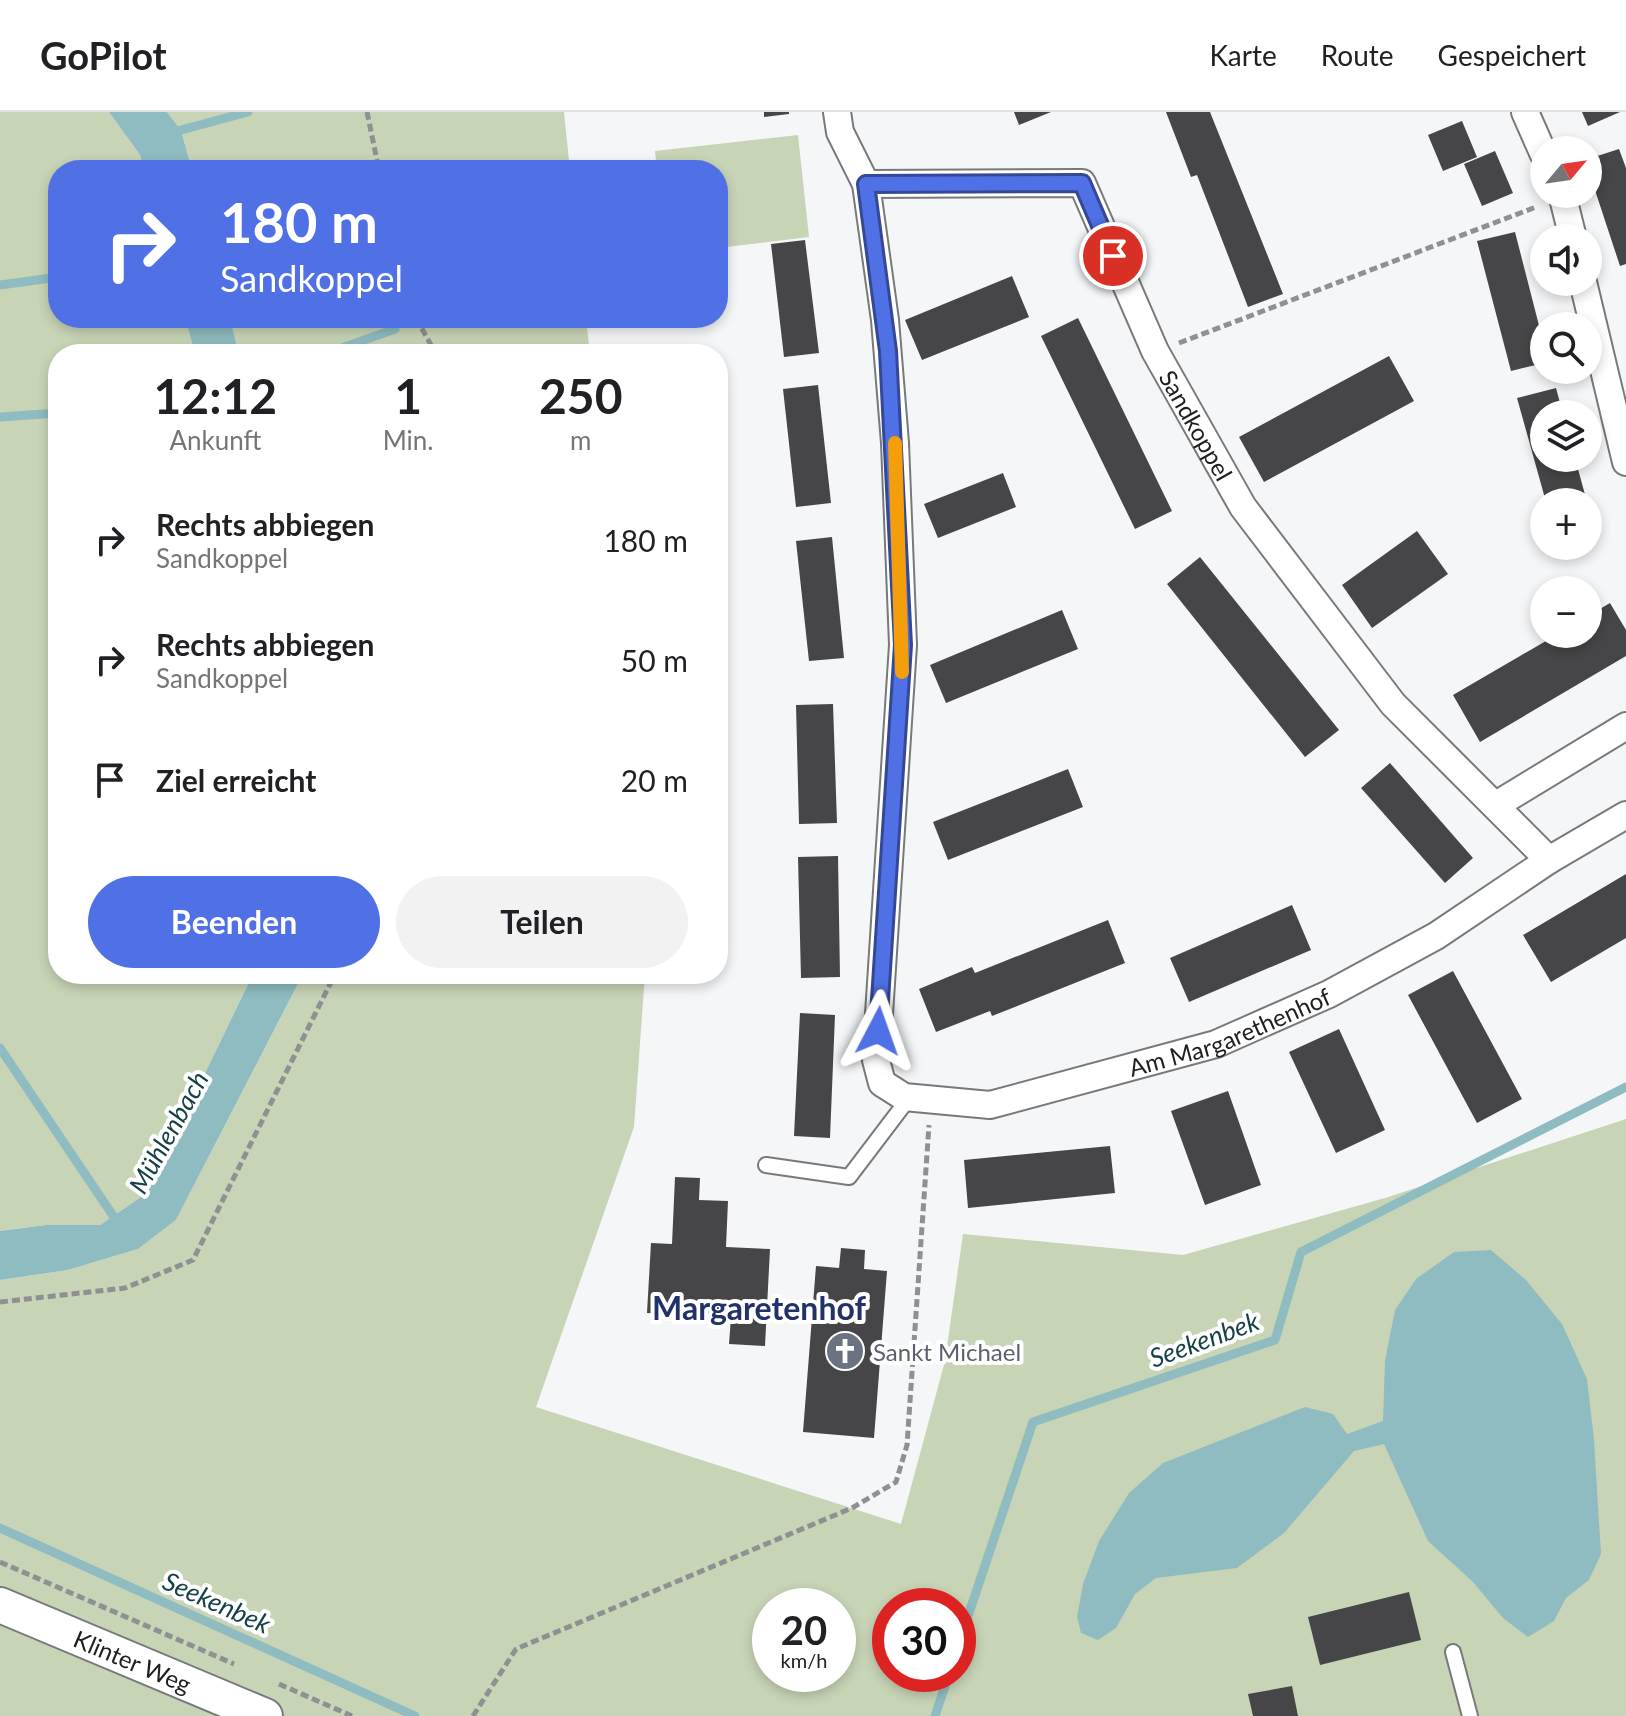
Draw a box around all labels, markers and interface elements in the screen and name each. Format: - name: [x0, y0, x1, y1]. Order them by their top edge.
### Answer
- text: GoPilot: [40, 32, 167, 78]
- text: Karte: [1209, 38, 1277, 72]
- text: Route: [1321, 38, 1394, 72]
- text: Gespeichert: [1438, 38, 1586, 72]
- north arrow: [1530, 136, 1602, 208]
- map controls: [1530, 136, 1602, 648]
- text: 180 m: [220, 188, 378, 255]
- icon: right: [88, 192, 192, 296]
- pin: [1079, 222, 1147, 290]
- button: sound: [1530, 224, 1602, 296]
- icon: arrive: [1091, 234, 1135, 278]
- text: Sandkoppel: [220, 256, 403, 300]
- button: search: [1530, 312, 1602, 384]
- street label: Sandkoppel: [1154, 365, 1239, 485]
- text: 12:12: [153, 367, 277, 424]
- text: 1: [394, 367, 422, 424]
- text: 250: [539, 367, 623, 424]
- button: layers: [1530, 400, 1602, 472]
- text: Ankunft: [169, 424, 261, 456]
- text: Min.: [383, 424, 434, 456]
- text: m: [570, 424, 591, 456]
- button: +: [1530, 488, 1602, 560]
- text: Rechts abbiegen: [156, 506, 375, 542]
- icon: right: [88, 518, 132, 562]
- text: 180 m: [603, 522, 688, 558]
- text: Sandkoppel: [156, 542, 288, 574]
- button: −: [1530, 576, 1602, 648]
- text: Rechts abbiegen: [156, 626, 375, 662]
- icon: right: [88, 638, 132, 682]
- text: 50 m: [621, 642, 688, 678]
- text: Sandkoppel: [156, 662, 288, 694]
- icon: arrive: [88, 758, 132, 802]
- text: Ziel erreicht: [156, 762, 316, 798]
- text: 20 m: [621, 762, 688, 798]
- button: Beenden: [88, 876, 380, 968]
- button: Teilen: [396, 876, 688, 968]
- street label: Am Margarethenhof: [1125, 981, 1335, 1081]
- position arrow: [836, 989, 920, 1073]
- water label: Mühlenbach: [121, 1065, 215, 1199]
- district label: Margaretenhof: [652, 1288, 866, 1327]
- water label: Seekenbek: [1145, 1304, 1264, 1374]
- church icon: Sankt Michael: [824, 1330, 866, 1372]
- place label: Sankt Michael: [873, 1337, 1021, 1366]
- water label: Seekenbek: [158, 1564, 276, 1640]
- speed limit sign: 30: [872, 1588, 976, 1692]
- text: 20: [781, 1606, 827, 1654]
- street label: Klinter Weg: [70, 1623, 196, 1698]
- text: km/h: [781, 1648, 827, 1672]

